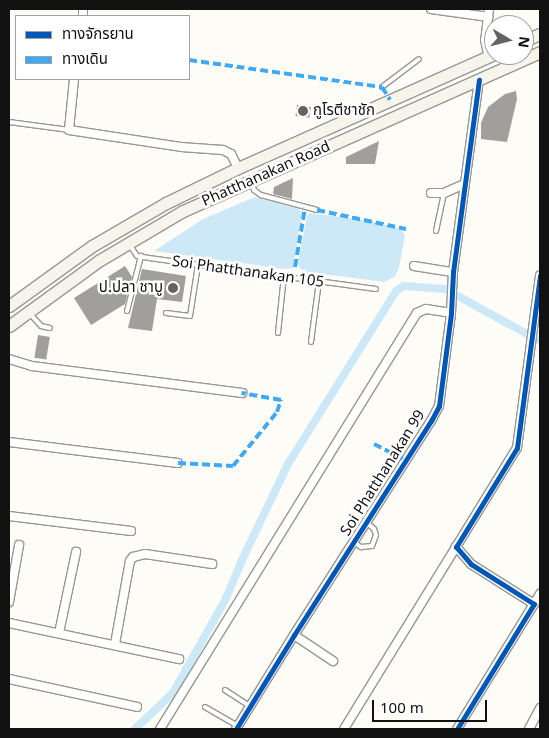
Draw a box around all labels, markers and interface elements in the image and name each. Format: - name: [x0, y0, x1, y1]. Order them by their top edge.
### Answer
- legend: [15, 15, 190, 80]
- north arrow: [484, 15, 534, 65]
- text: ทางจักรยาน: [62, 23, 134, 46]
- text: N: [512, 35, 535, 49]
- text: ทางเดิน: [62, 48, 108, 71]
- place label: กูโรตีชาชัก: [313, 102, 375, 120]
- marker: กูโรตีชาชัก: [297, 105, 309, 117]
- street label: Phatthanakan Road: [199, 138, 333, 210]
- street label: Soi Phatthanakan 105: [171, 252, 325, 292]
- place label: ป.ปลา ชาบู: [99, 279, 163, 297]
- marker: ป.ปลา ชาบู: [167, 282, 179, 294]
- street label: Soi Phatthanakan 99: [337, 407, 429, 539]
- scale bar: [374, 690, 489, 722]
- text: 100 m: [380, 697, 424, 720]

